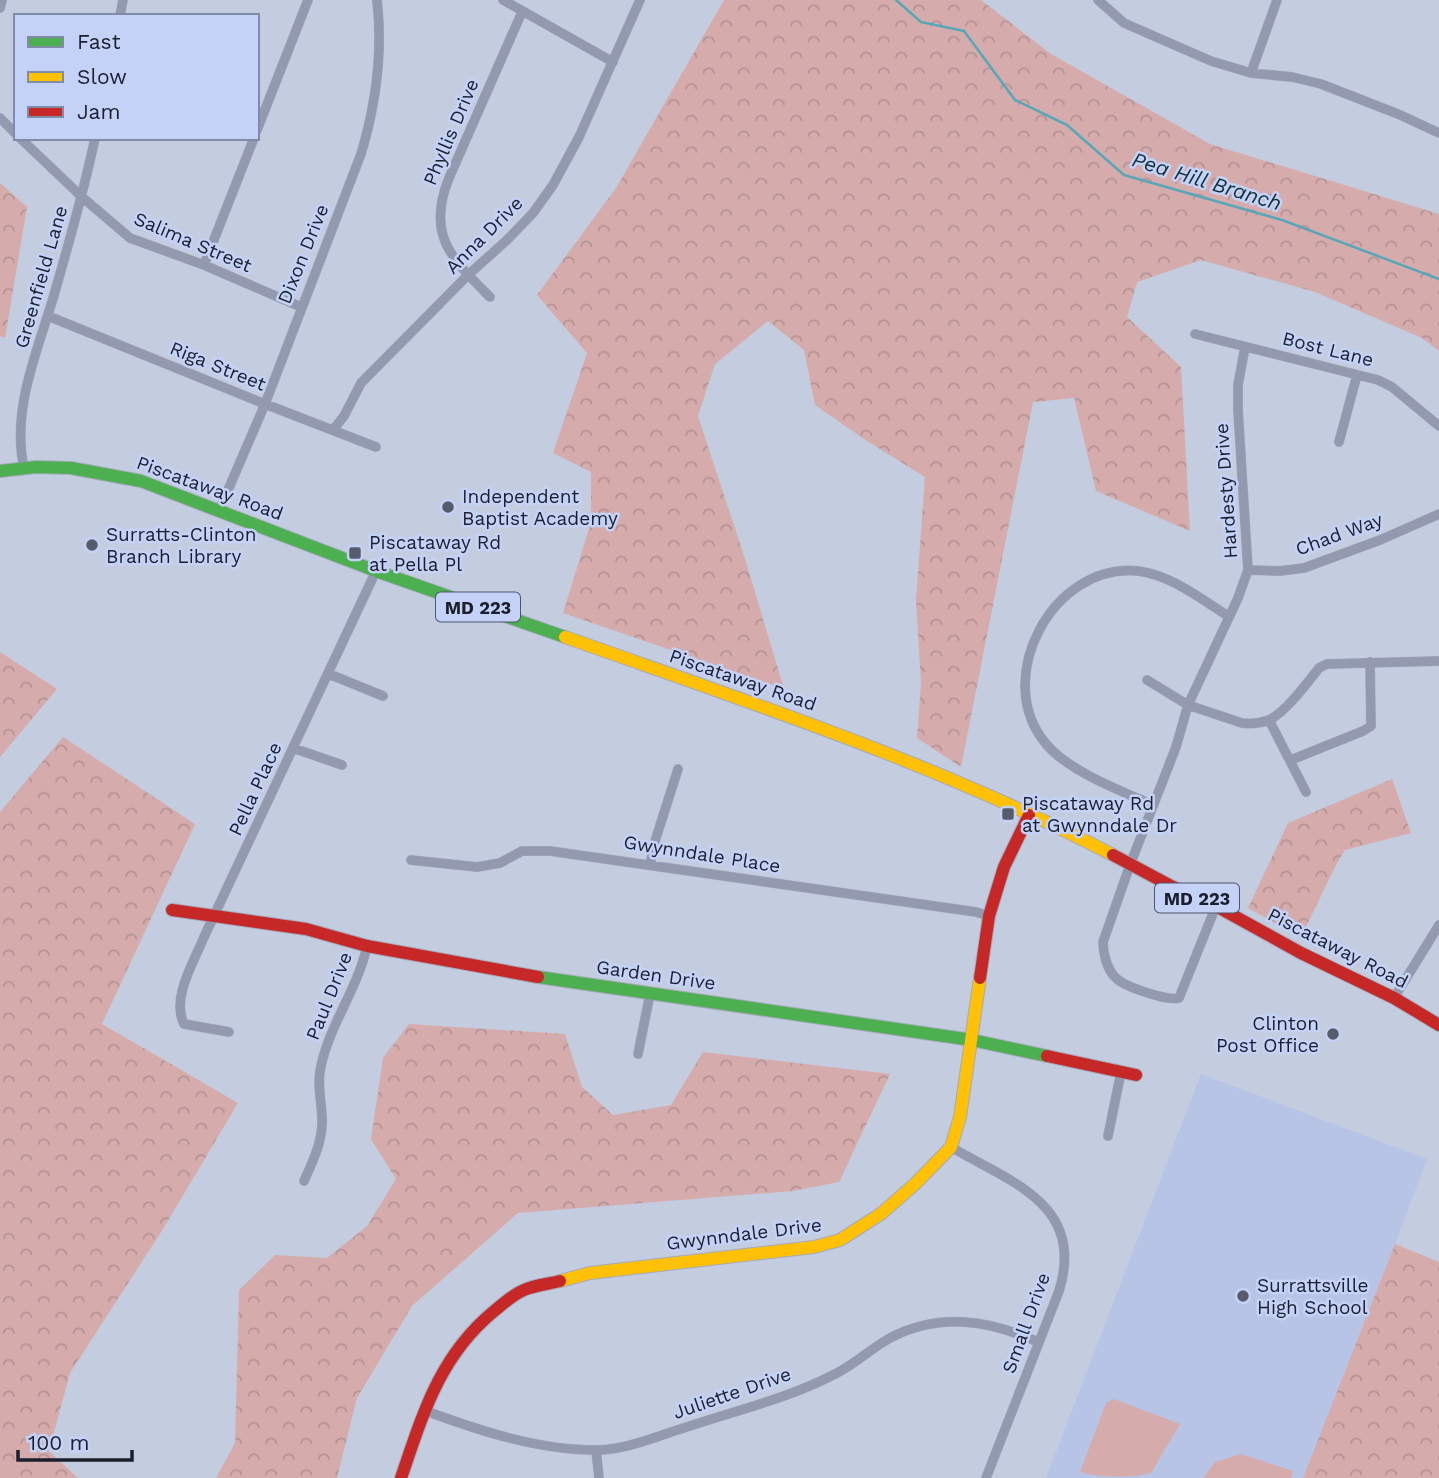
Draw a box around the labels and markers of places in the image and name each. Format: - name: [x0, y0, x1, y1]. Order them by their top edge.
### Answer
- place label: Independent Baptist Academy: [462, 485, 618, 530]
- marker: Independent Baptist Academy: [440, 499, 456, 515]
- place label: Surratts-Clinton Branch Library: [106, 523, 256, 568]
- place label: Piscataway Rd at Pella Pl: [369, 531, 501, 576]
- marker: Surratts-Clinton Branch Library: [84, 537, 100, 553]
- marker: Piscataway Rd at Pella Pl: [347, 545, 363, 561]
- place label: Piscataway Rd at Gwynndale Dr: [1022, 792, 1177, 837]
- marker: Piscataway Rd at Gwynndale Dr: [1000, 806, 1016, 822]
- place label: Clinton Post Office: [1216, 1012, 1319, 1057]
- marker: Clinton Post Office: [1325, 1026, 1341, 1042]
- place label: Surrattsville High School: [1257, 1274, 1368, 1319]
- marker: Surrattsville High School: [1235, 1288, 1251, 1304]

